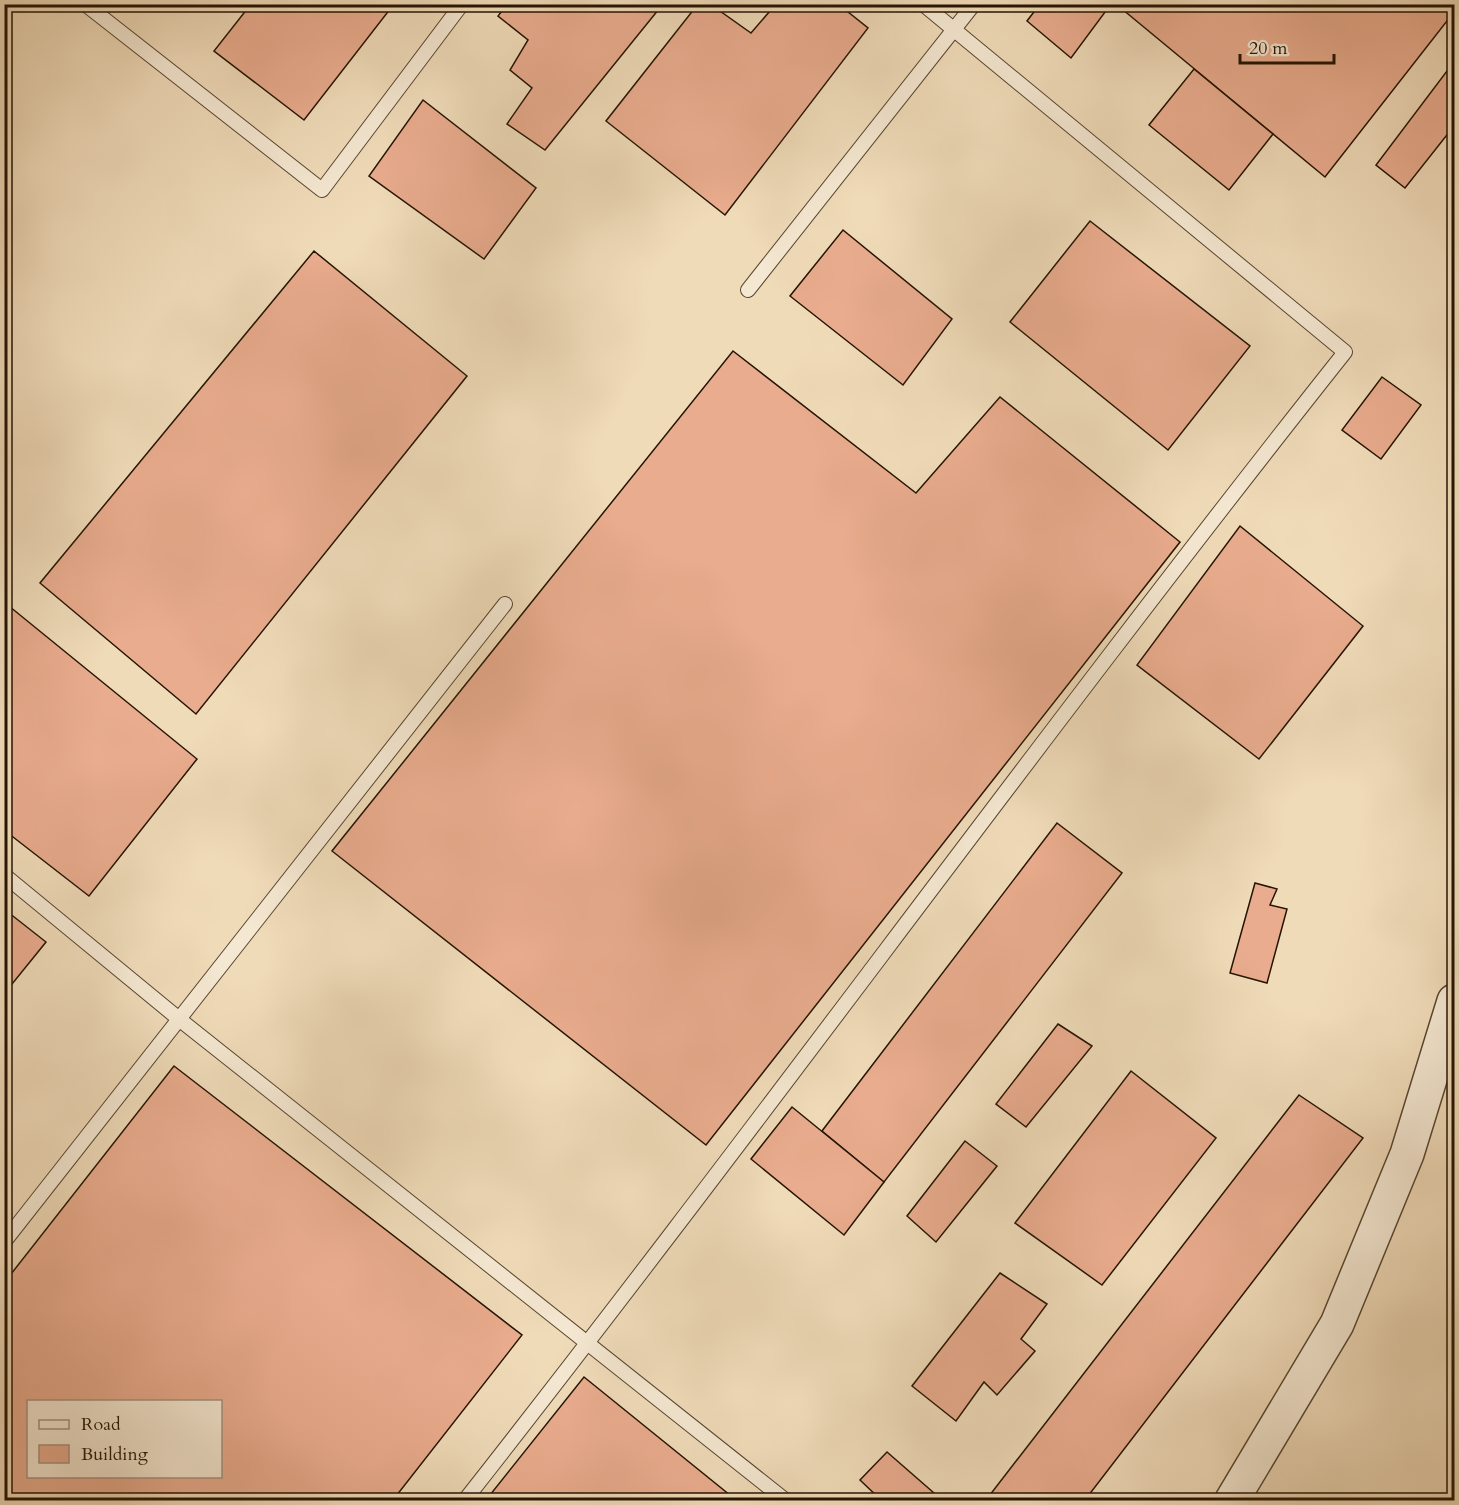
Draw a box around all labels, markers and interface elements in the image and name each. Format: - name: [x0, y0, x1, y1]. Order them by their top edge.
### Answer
- scale bar: [1240, 27, 1334, 65]
- text: 20 m: [1249, 36, 1288, 61]
- legend: [27, 1400, 222, 1478]
- text: Road: [81, 1412, 121, 1437]
- text: Building: [81, 1442, 149, 1467]

